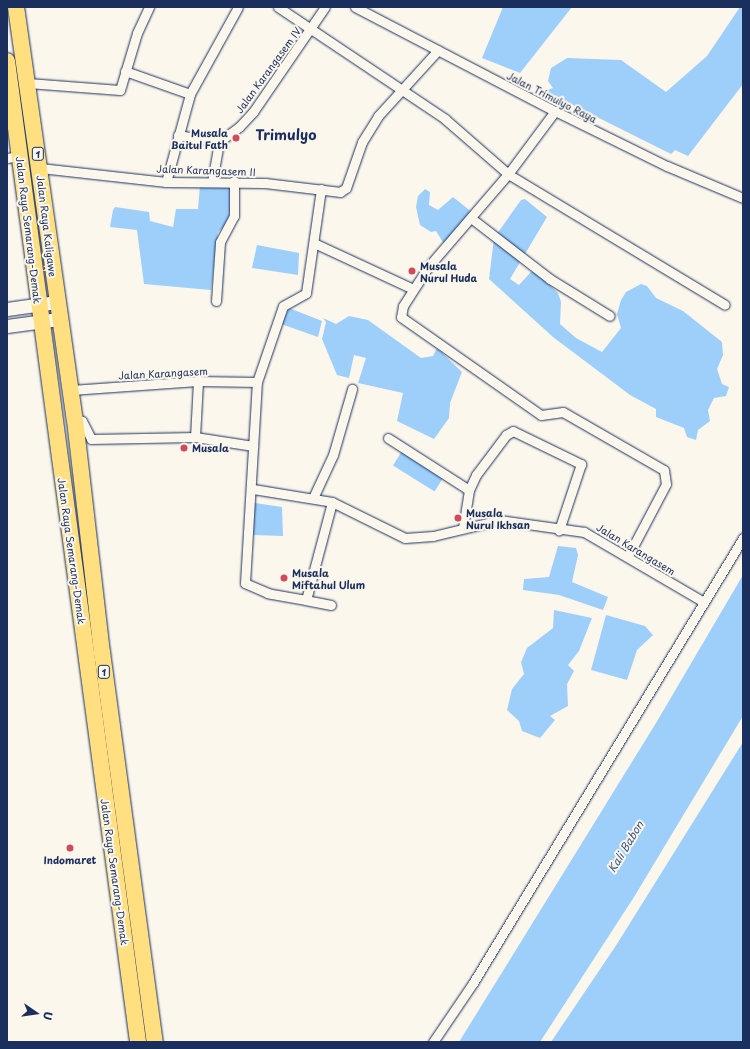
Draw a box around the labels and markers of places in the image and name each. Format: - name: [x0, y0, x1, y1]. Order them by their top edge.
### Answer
- place label: Musala Baitul Fath: [171, 126, 228, 150]
- marker: Musala Baitul Fath: [231, 133, 241, 143]
- place label: Musala Nurul Huda: [420, 259, 478, 282]
- marker: Musala Nurul Huda: [407, 266, 417, 276]
- place label: Musala: [192, 442, 229, 454]
- marker: Musala: [179, 443, 189, 453]
- place label: Musala Nurul Ikhsan: [466, 506, 530, 530]
- marker: Musala Nurul Ikhsan: [453, 513, 463, 523]
- place label: Musala Miftahul Ulum: [292, 566, 365, 590]
- marker: Musala Miftahul Ulum: [279, 573, 289, 583]
- marker: Indomaret: [65, 843, 75, 853]
- place label: Indomaret: [44, 854, 96, 866]

